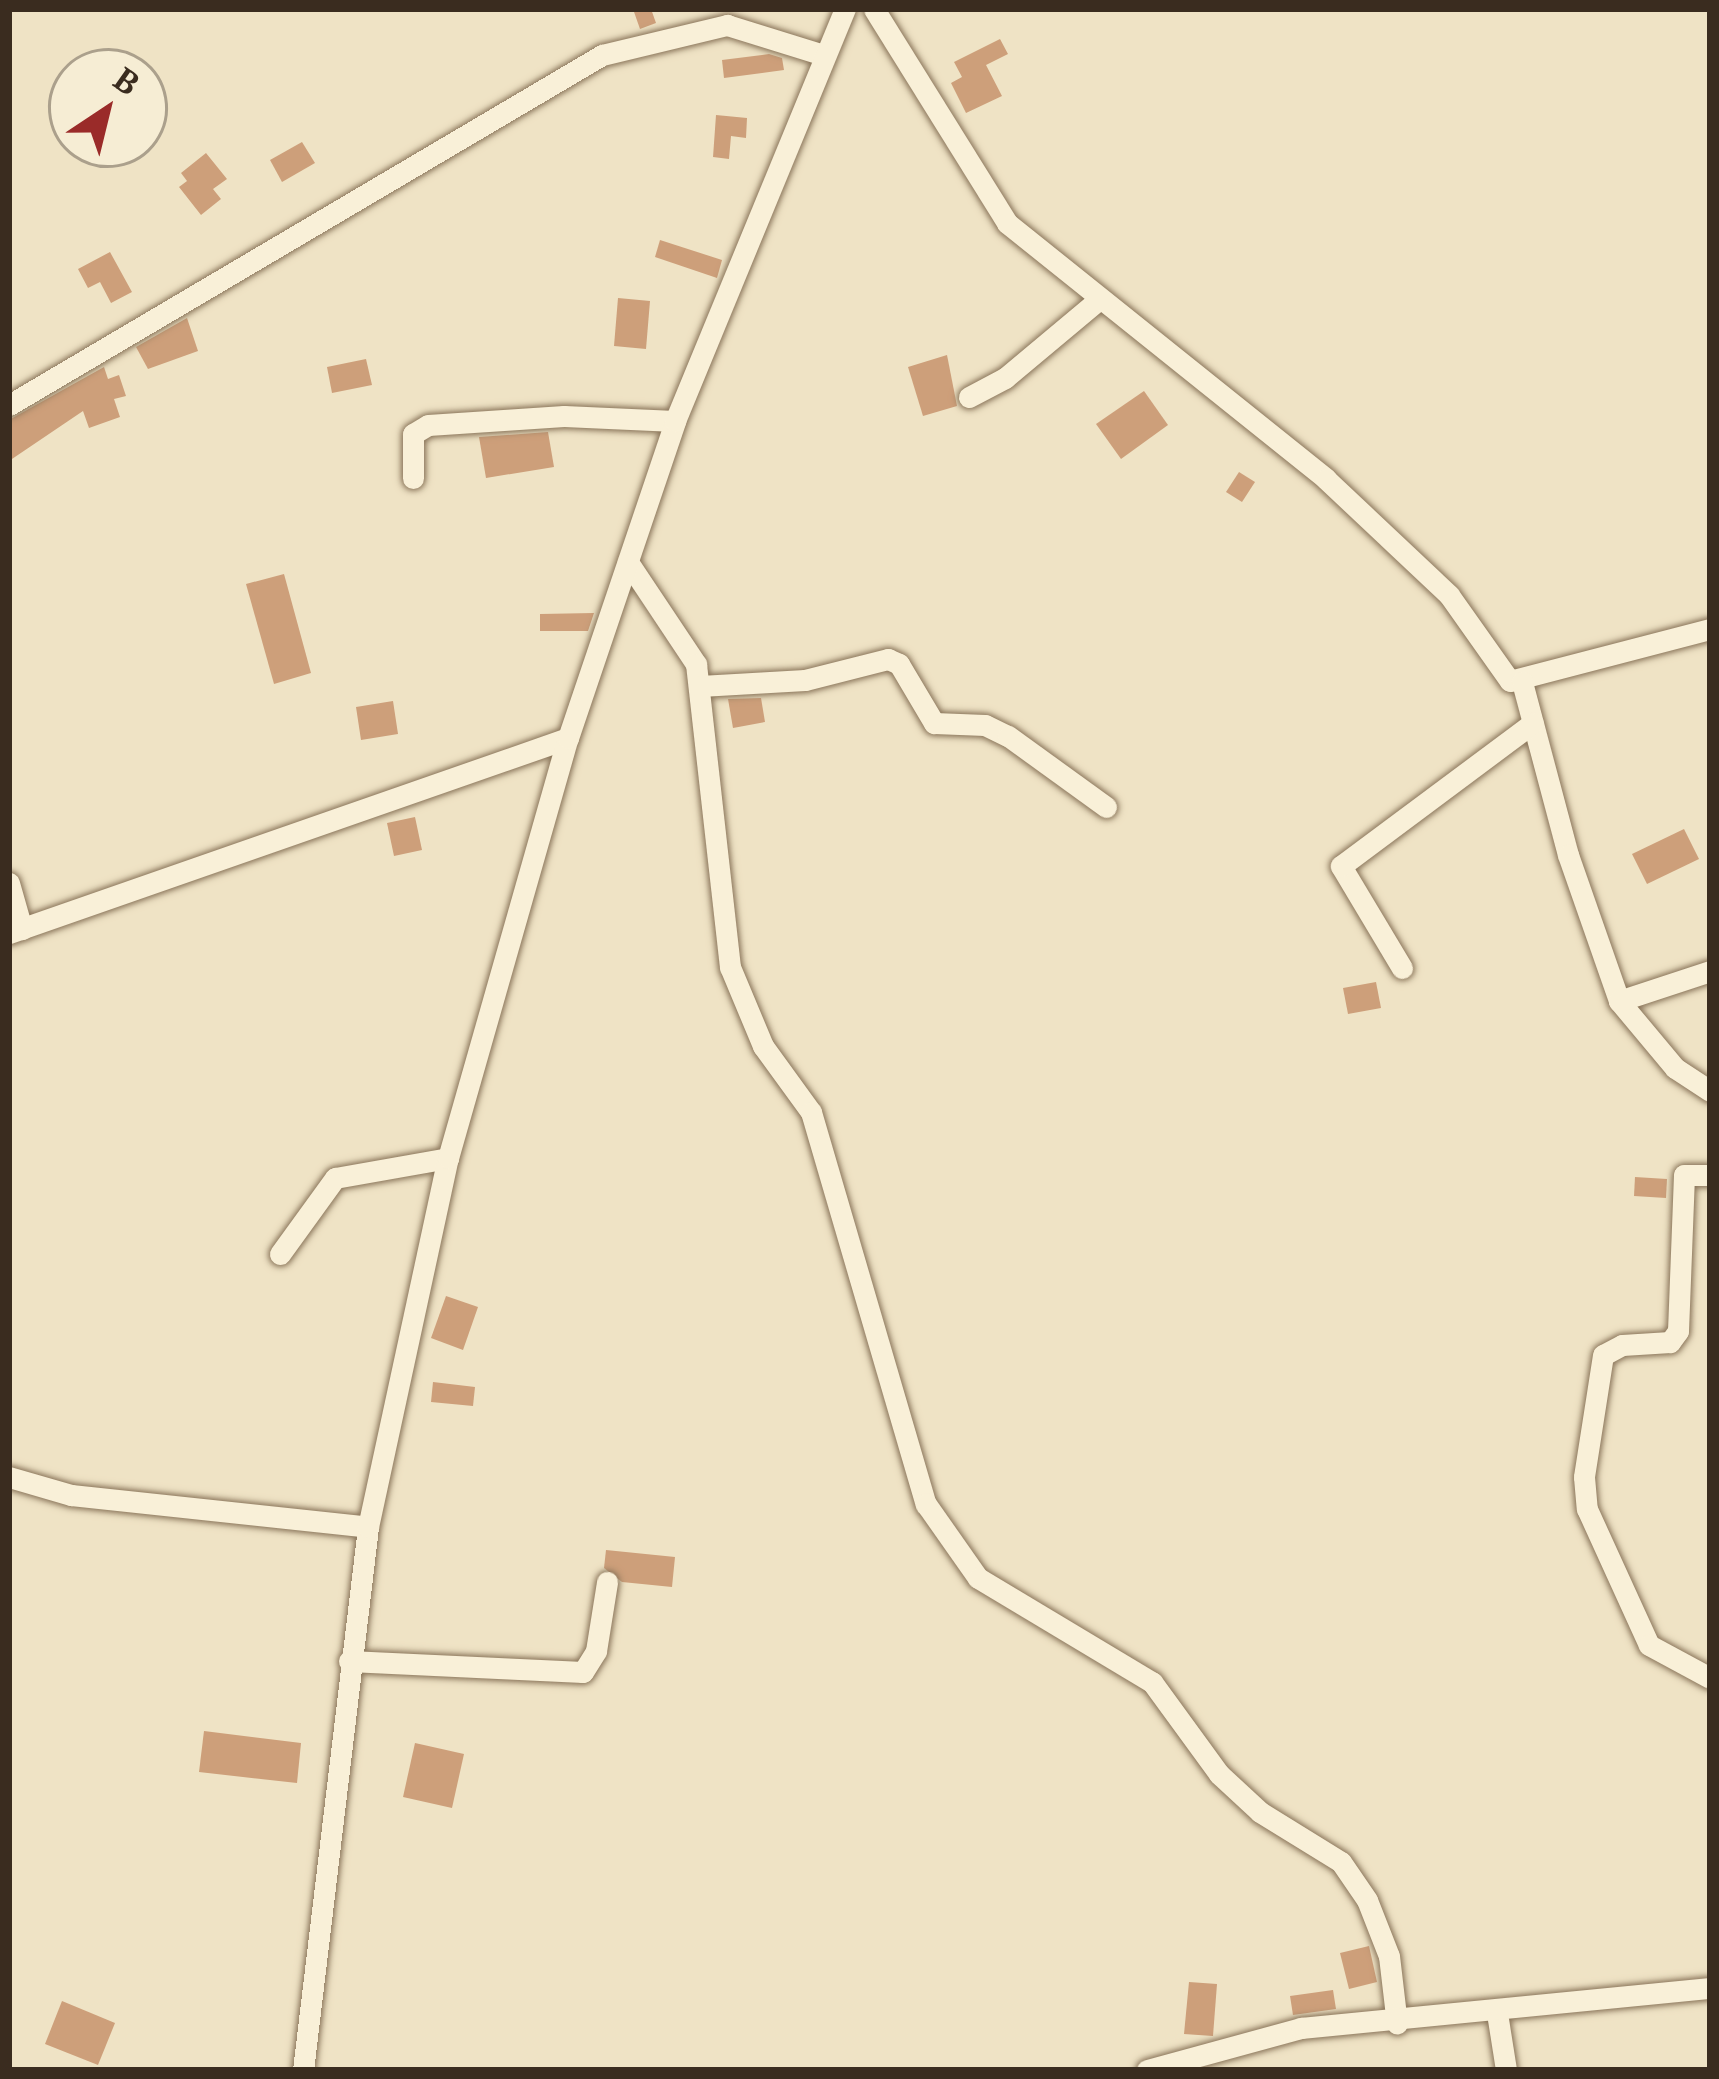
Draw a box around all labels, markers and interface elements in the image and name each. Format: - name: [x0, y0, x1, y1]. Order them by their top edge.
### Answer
- north arrow: [48, 48, 168, 168]
- text: B: [106, 57, 148, 104]

